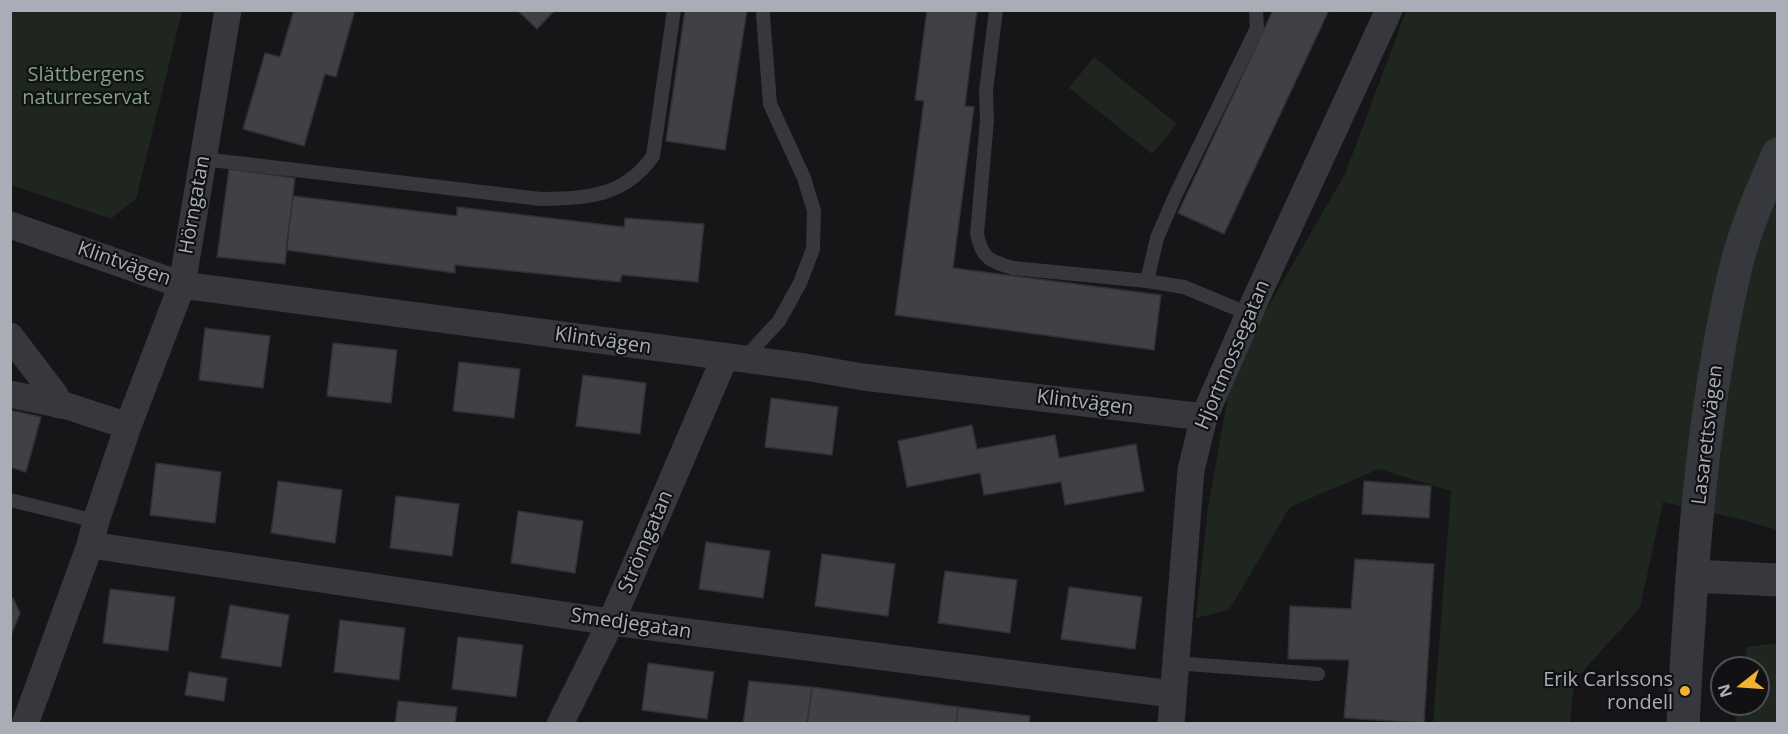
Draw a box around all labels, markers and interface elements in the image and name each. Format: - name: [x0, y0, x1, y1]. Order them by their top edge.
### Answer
- park label: Slättbergens naturreservat: [22, 63, 150, 110]
- street label: Hörngatan: [175, 154, 215, 256]
- street label: Klintvägen: [74, 237, 174, 291]
- street label: Hjortmossegatan: [1191, 276, 1275, 434]
- street label: Klintvägen: [553, 322, 653, 360]
- street label: Lasarettsvägen: [1688, 364, 1728, 506]
- street label: Klintvägen: [1035, 385, 1135, 421]
- street label: Strömgatan: [614, 487, 678, 597]
- street label: Smedjegatan: [569, 604, 693, 644]
- north arrow: [1710, 656, 1770, 716]
- place label: Erik Carlssons rondell: [1543, 668, 1673, 715]
- text: N: [1712, 681, 1737, 700]
- marker: Erik Carlssons rondell: [1678, 684, 1692, 698]

